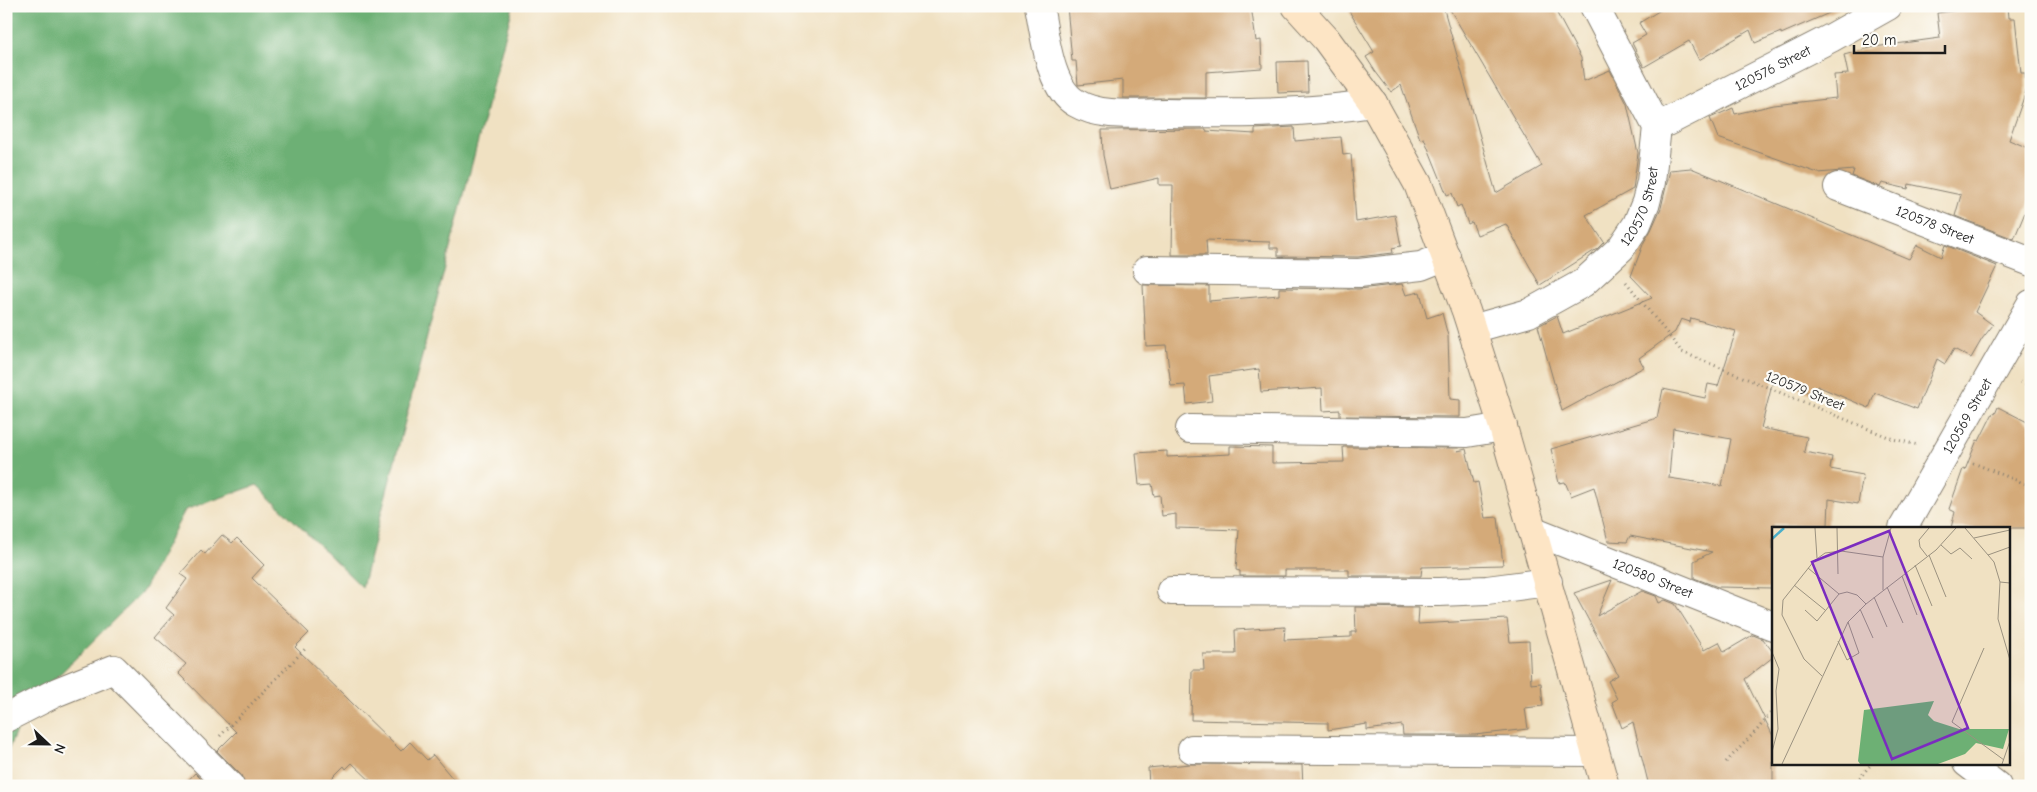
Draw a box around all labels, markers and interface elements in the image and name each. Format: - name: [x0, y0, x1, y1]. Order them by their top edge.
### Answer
- scale bar: [1854, 22, 1946, 54]
- text: 20 m: [1862, 31, 1896, 49]
- street label: 120576 Street: [1732, 41, 1814, 94]
- street label: 120570 Street: [1616, 165, 1661, 249]
- street label: 120578 Street: [1893, 202, 1977, 248]
- street label: 120579 Street: [1763, 368, 1847, 415]
- street label: 120569 Street: [1939, 375, 1996, 457]
- inset map: [1772, 527, 2010, 764]
- street label: 120580 Street: [1610, 555, 1696, 602]
- north arrow: [22, 720, 72, 770]
- text: N: [50, 741, 69, 756]

